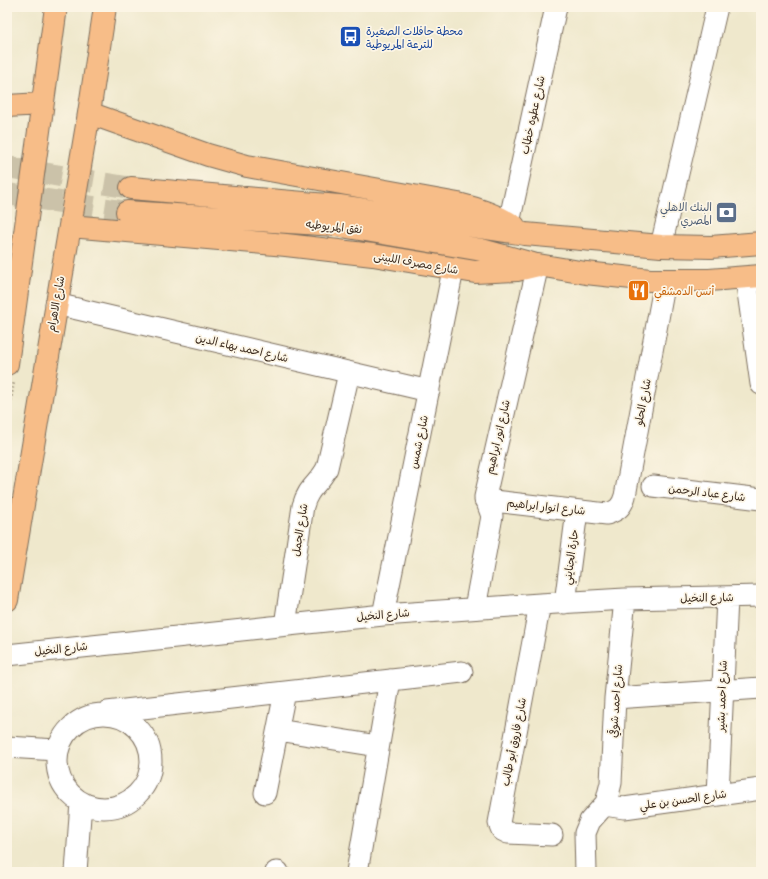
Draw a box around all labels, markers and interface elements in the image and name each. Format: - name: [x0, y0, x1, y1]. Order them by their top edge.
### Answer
- bus stop icon: محطة حافلات الصغيرة للترعة المريوطية: [337, 24, 363, 50]
- place label: محطة حافلات الصغيرة للترعة المريوطية: [366, 25, 463, 51]
- street label: شارع عطوه خطاب: [518, 74, 550, 156]
- bank icon: البنك الاهلي المصري: [714, 200, 740, 226]
- place label: البنك الاهلي المصري: [660, 201, 712, 229]
- street label: نفق المريوطيه: [305, 218, 363, 236]
- street label: شارع مصرف اللبينى: [372, 249, 459, 279]
- street label: شارع الاهرام: [45, 275, 69, 333]
- restaurant icon: أنس الدمشقي: [625, 278, 651, 304]
- place label: أنس الدمشقي: [654, 285, 714, 302]
- street label: شارع احمد بهاء الدين: [194, 331, 290, 367]
- street label: شارع الحلو: [632, 377, 656, 428]
- street label: شارع انور ابراهيم: [483, 399, 515, 476]
- street label: شارع شمس: [407, 414, 433, 470]
- street label: شارع عباد الرحمن: [667, 482, 746, 506]
- street label: شارع انوار ابراهيم: [506, 496, 586, 520]
- street label: شارع الجمل: [289, 502, 313, 558]
- street label: حارة الجنايني: [561, 528, 585, 586]
- street label: شارع النخيل: [680, 591, 734, 607]
- street label: شارع النخيل: [356, 606, 410, 626]
- street label: شارع النخيل: [34, 640, 88, 660]
- street label: شارع احمد بشير: [714, 660, 732, 733]
- street label: شارع احمد شوقي: [606, 664, 627, 738]
- street label: شارع فاروق أبو طالب: [499, 697, 531, 788]
- street label: شارع الحسن بن علي: [639, 787, 728, 817]

